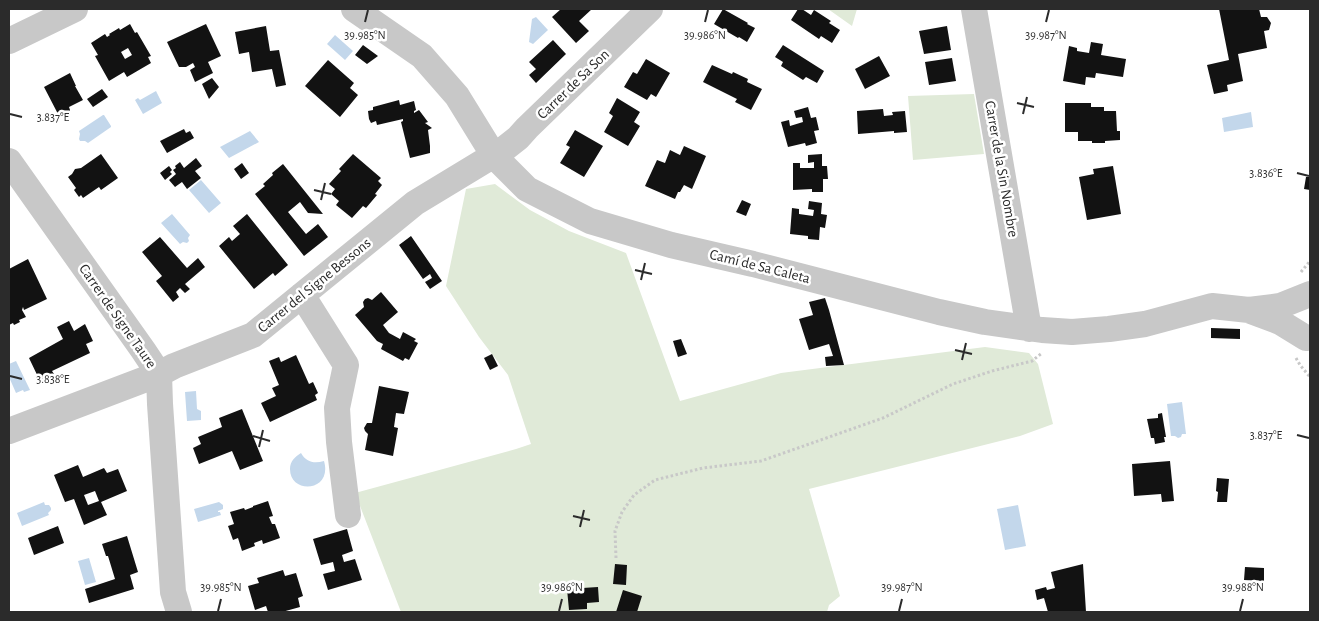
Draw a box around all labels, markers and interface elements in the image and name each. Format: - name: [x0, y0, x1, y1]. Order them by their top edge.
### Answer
- text: 39.985°N: [344, 29, 386, 41]
- text: 39.986°N: [684, 29, 726, 41]
- text: 39.987°N: [1025, 29, 1067, 41]
- street label: Carrer de Sa Son: [534, 46, 612, 122]
- street label: Carrer de la Sin Nombre: [982, 100, 1021, 238]
- text: 3.837°E: [37, 111, 70, 123]
- text: 3.836°E: [1249, 167, 1283, 179]
- street label: Carrer del Signe Bessons: [255, 235, 374, 336]
- street label: Camí de Sa Caleta: [708, 247, 812, 286]
- street label: Carrer de Signe Taure: [76, 261, 159, 371]
- text: 3.838°E: [36, 373, 70, 385]
- text: 3.837°E: [1250, 429, 1283, 441]
- text: 39.985°N: [200, 581, 242, 593]
- text: 39.986°N: [541, 581, 583, 593]
- text: 39.987°N: [881, 581, 923, 593]
- text: 39.988°N: [1222, 581, 1264, 593]

